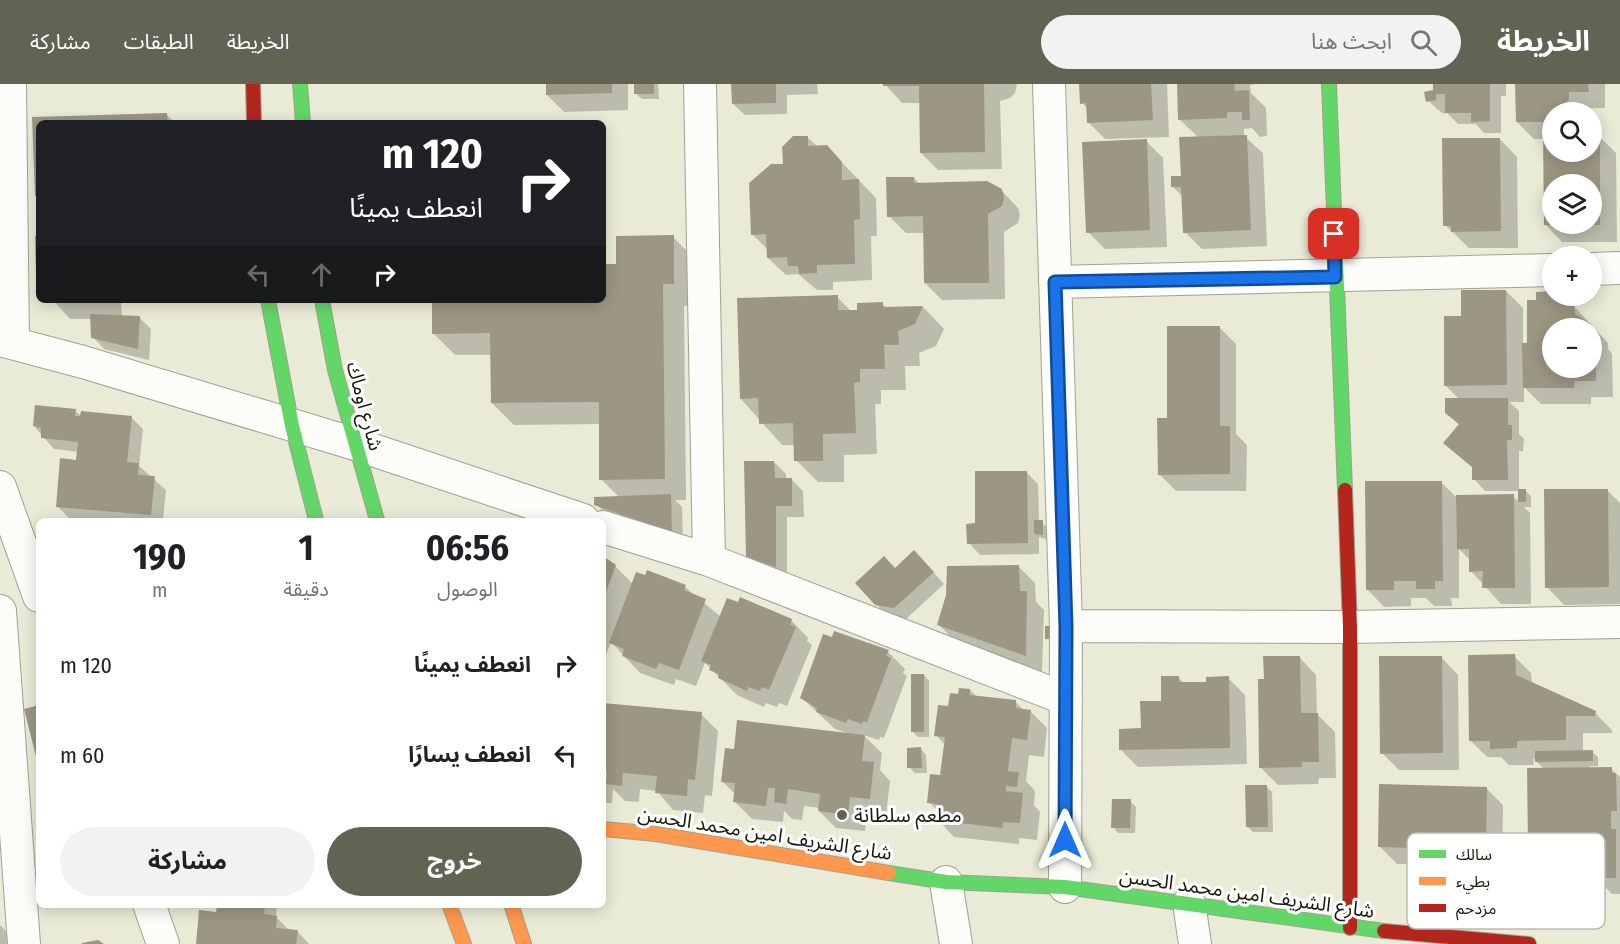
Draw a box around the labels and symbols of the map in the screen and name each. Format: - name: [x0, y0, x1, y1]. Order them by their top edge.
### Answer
- pin: [1308, 208, 1359, 259]
- street label: شارع اوماك: [339, 359, 388, 454]
- street label: شارع الشريف امين محمد الحسن: [636, 801, 894, 868]
- place label: مطعم سلطانة: [854, 803, 962, 830]
- marker: مطعم سلطانة: [835, 808, 849, 822]
- position arrow: [1033, 808, 1097, 872]
- legend: [1407, 833, 1605, 929]
- text: سالك: [1456, 845, 1492, 864]
- street label: شارع الشريف امين محمد الحسن: [1118, 863, 1376, 926]
- text: بطيء: [1456, 872, 1490, 894]
- text: مزدحم: [1456, 899, 1496, 921]

